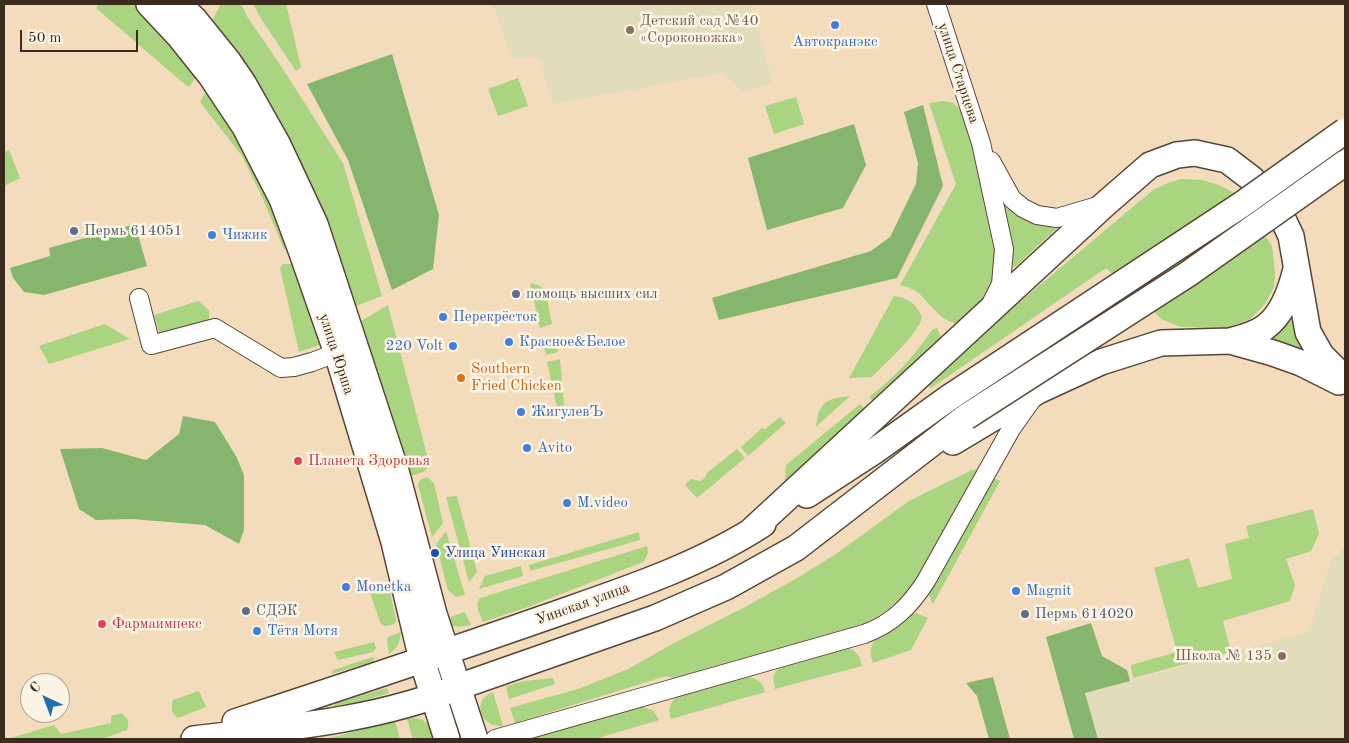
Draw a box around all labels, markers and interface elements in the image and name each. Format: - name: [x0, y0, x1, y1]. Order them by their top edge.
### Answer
- place label: Детский сад №40 «Сороконожка»: [640, 12, 758, 47]
- marker: Автокранэкс: [829, 19, 841, 31]
- scale bar: [22, 20, 140, 52]
- street label: улица Старцева: [933, 20, 983, 126]
- marker: Детский сад №40 «Сороконожка»: [624, 24, 636, 36]
- text: 50 m: [28, 31, 62, 46]
- place label: Автокранэкс: [793, 33, 877, 51]
- place label: Пермь 614051: [84, 222, 183, 240]
- marker: Пермь 614051: [68, 225, 80, 237]
- place label: Чижик: [222, 226, 267, 244]
- marker: Чижик: [206, 229, 218, 241]
- place label: помощь высших сил: [526, 285, 658, 303]
- marker: помощь высших сил: [510, 288, 522, 300]
- place label: Перекрёсток: [453, 308, 537, 326]
- street label: улица Юрша: [314, 311, 358, 397]
- marker: Перекрёсток: [437, 311, 449, 323]
- place label: Красное&Белое: [519, 333, 625, 351]
- marker: Красное&Белое: [503, 336, 515, 348]
- place label: 220 Volt: [386, 337, 443, 355]
- marker: 220 Volt: [447, 340, 459, 352]
- place label: Southern Fried Chicken: [471, 360, 562, 395]
- marker: Southern Fried Chicken: [455, 372, 467, 384]
- place label: ЖигулевЪ: [531, 403, 603, 421]
- marker: ЖигулевЪ: [515, 406, 527, 418]
- place label: Avito: [537, 439, 572, 457]
- marker: Avito: [521, 442, 533, 454]
- place label: Планета Здоровья: [308, 452, 430, 470]
- marker: Планета Здоровья: [292, 455, 304, 467]
- place label: M.video: [577, 494, 628, 512]
- marker: M.video: [561, 497, 573, 509]
- place label: Улица Уинская: [445, 544, 546, 562]
- marker: Улица Уинская: [429, 547, 441, 559]
- place label: Monetka: [356, 578, 411, 596]
- street label: Уинская улица: [534, 579, 632, 629]
- marker: Monetka: [340, 581, 352, 593]
- place label: Magnit: [1026, 582, 1071, 600]
- marker: Magnit: [1010, 585, 1022, 597]
- place label: СДЭК: [256, 602, 298, 620]
- marker: СДЭК: [240, 605, 252, 617]
- place label: Пермь 614020: [1035, 605, 1134, 623]
- marker: Пермь 614020: [1019, 608, 1031, 620]
- place label: Фармаимпекс: [112, 615, 202, 633]
- marker: Фармаимпекс: [96, 618, 108, 630]
- place label: Тётя Мотя: [267, 622, 338, 640]
- marker: Тётя Мотя: [251, 625, 263, 637]
- place label: Школа № 135: [1175, 647, 1272, 665]
- marker: Школа № 135: [1276, 650, 1288, 662]
- north arrow: [20, 673, 70, 723]
- text: С: [27, 679, 44, 696]

